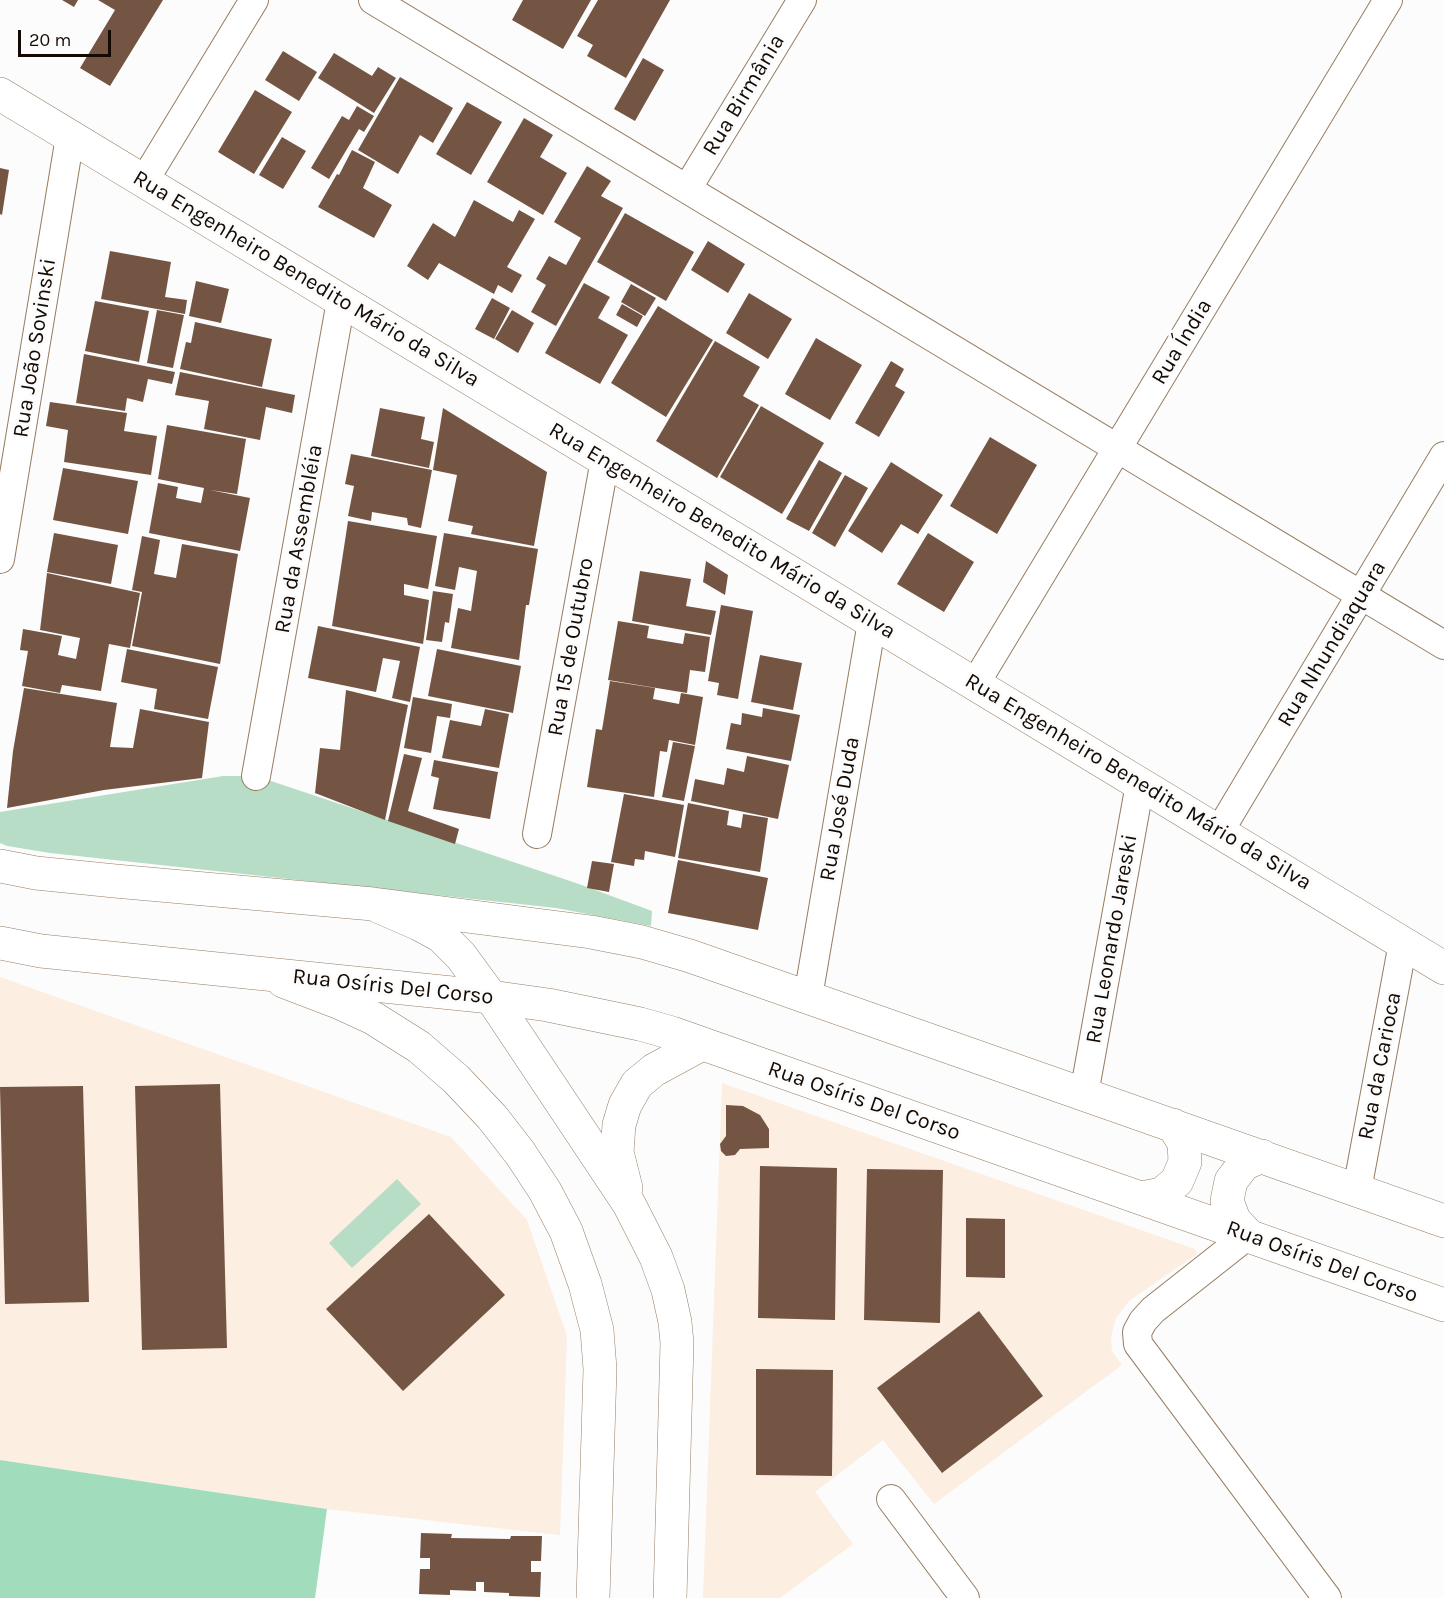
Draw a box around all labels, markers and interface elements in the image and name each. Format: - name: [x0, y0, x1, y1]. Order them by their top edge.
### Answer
- scale bar: [21, 18, 114, 56]
- text: 20 m: [29, 29, 71, 51]
- street label: Rua Birmânia: [697, 30, 791, 160]
- street label: Rua Engenheiro Benedito Mário da Silva: [128, 165, 484, 393]
- street label: Rua João Sovinski: [8, 256, 62, 440]
- street label: Rua Índia: [1146, 294, 1218, 390]
- street label: Rua Engenheiro Benedito Mário da Silva: [544, 417, 900, 645]
- street label: Rua da Assembléia: [269, 443, 329, 635]
- street label: Rua 15 de Outubro: [542, 556, 600, 738]
- street label: Rua Nhundiaquara: [1272, 556, 1392, 732]
- street label: Rua Engenheiro Benedito Mário da Silva: [960, 668, 1316, 896]
- street label: Rua José Duda: [814, 735, 866, 883]
- street label: Rua Leonardo Jareski: [1081, 832, 1143, 1046]
- street label: Rua Osíris Del Corso: [291, 963, 495, 1011]
- street label: Rua da Carioca: [1353, 990, 1407, 1142]
- street label: Rua Osíris Del Corso: [764, 1056, 964, 1146]
- street label: Rua Osíris Del Corso: [1223, 1215, 1421, 1309]

